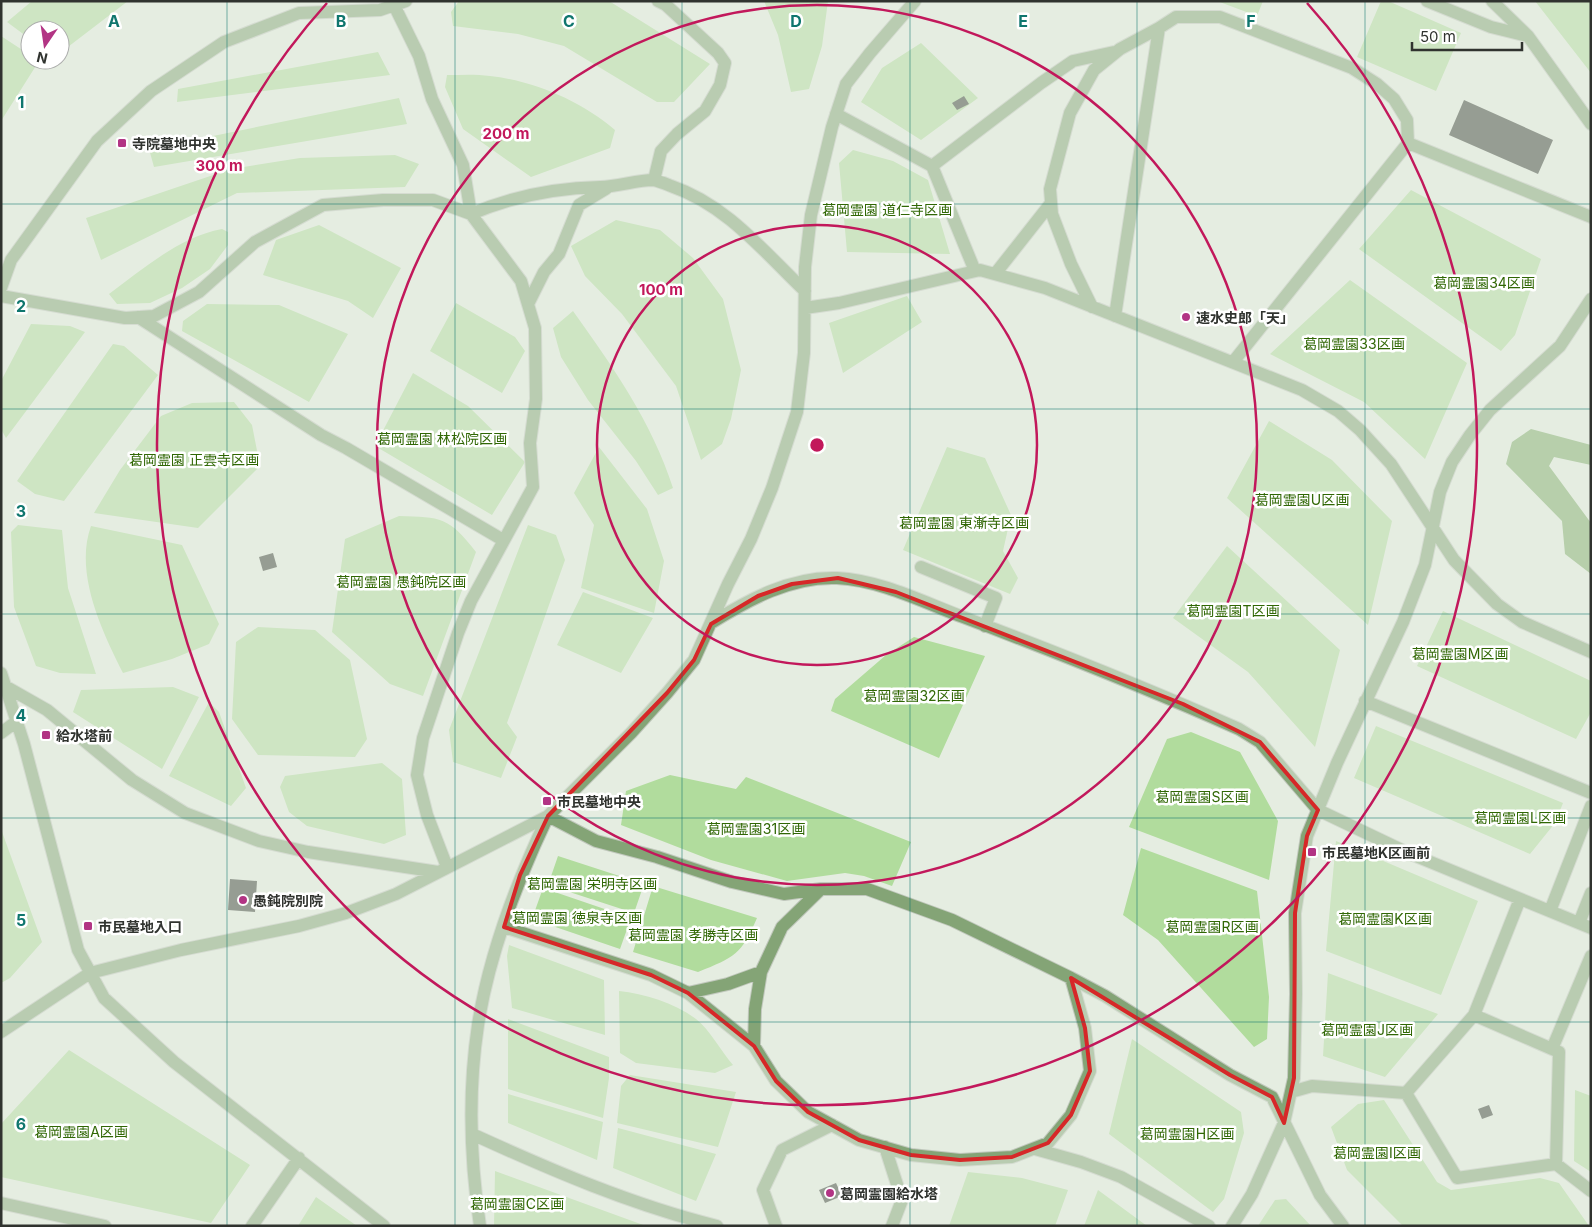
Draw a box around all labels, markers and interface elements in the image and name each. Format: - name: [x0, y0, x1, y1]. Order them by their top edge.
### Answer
- text: A: [108, 11, 120, 31]
- text: B: [336, 11, 346, 31]
- text: C: [563, 11, 575, 31]
- text: D: [790, 11, 802, 31]
- text: E: [1018, 11, 1028, 31]
- text: F: [1246, 11, 1256, 31]
- north arrow: [20, 20, 70, 70]
- scale bar: [1412, 20, 1522, 52]
- text: 50 m: [1420, 27, 1456, 46]
- text: N: [35, 49, 49, 68]
- text: 1: [18, 92, 24, 112]
- text: 200 m: [483, 124, 529, 143]
- place label: 寺院墓地中央: [132, 135, 216, 152]
- marker: 寺院墓地中央: [116, 137, 128, 149]
- text: 300 m: [195, 156, 243, 175]
- park label: 葛岡霊園 道仁寺区画: [822, 201, 952, 218]
- park label: 葛岡霊園34区画: [1433, 274, 1535, 291]
- text: 100 m: [639, 280, 683, 299]
- text: 2: [16, 296, 26, 316]
- place label: 速水史郎「天」: [1196, 309, 1294, 326]
- marker: 速水史郎「天」: [1180, 311, 1192, 323]
- park label: 葛岡霊園33区画: [1303, 335, 1405, 352]
- park label: 葛岡霊園 林松院区画: [377, 430, 507, 447]
- centre of rings: [808, 436, 826, 454]
- park label: 葛岡霊園 正雲寺区画: [129, 451, 259, 468]
- park label: 葛岡霊園U区画: [1255, 491, 1349, 508]
- text: 3: [16, 501, 26, 521]
- park label: 葛岡霊園 東漸寺区画: [899, 514, 1029, 531]
- park label: 葛岡霊園 愚鈍院区画: [336, 573, 466, 590]
- park label: 葛岡霊園T区画: [1186, 602, 1280, 619]
- park label: 葛岡霊園M区画: [1412, 645, 1508, 662]
- park label: 葛岡霊園32区画: [863, 687, 965, 704]
- text: 4: [16, 705, 27, 725]
- place label: 給水塔前: [56, 727, 112, 744]
- marker: 給水塔前: [40, 729, 52, 741]
- park label: 葛岡霊園S区画: [1156, 788, 1248, 805]
- place label: 市民墓地中央: [557, 793, 641, 810]
- marker: 市民墓地中央: [541, 795, 553, 807]
- park label: 葛岡霊園L区画: [1474, 809, 1566, 826]
- park label: 葛岡霊園31区画: [707, 820, 805, 837]
- place label: 市民墓地K区画前: [1322, 844, 1430, 861]
- marker: 市民墓地K区画前: [1306, 846, 1318, 858]
- park label: 葛岡霊園 栄明寺区画: [527, 875, 657, 892]
- place label: 愚鈍院別院: [253, 892, 323, 909]
- marker: 愚鈍院別院: [237, 894, 249, 906]
- park label: 葛岡霊園 徳泉寺区画: [512, 909, 642, 926]
- text: 5: [16, 910, 26, 930]
- park label: 葛岡霊園K区画: [1338, 910, 1432, 927]
- place label: 市民墓地入口: [98, 918, 182, 935]
- park label: 葛岡霊園R区画: [1165, 918, 1259, 935]
- marker: 市民墓地入口: [82, 920, 94, 932]
- park label: 葛岡霊園 孝勝寺区画: [628, 926, 758, 943]
- park label: 葛岡霊園J区画: [1321, 1021, 1413, 1038]
- text: 6: [16, 1114, 26, 1134]
- park label: 葛岡霊園A区画: [34, 1123, 128, 1140]
- park label: 葛岡霊園H区画: [1140, 1125, 1234, 1142]
- park label: 葛岡霊園I区画: [1333, 1144, 1421, 1161]
- place label: 葛岡霊園給水塔: [840, 1185, 938, 1202]
- marker: 葛岡霊園給水塔: [824, 1187, 836, 1199]
- park label: 葛岡霊園C区画: [470, 1195, 564, 1212]

